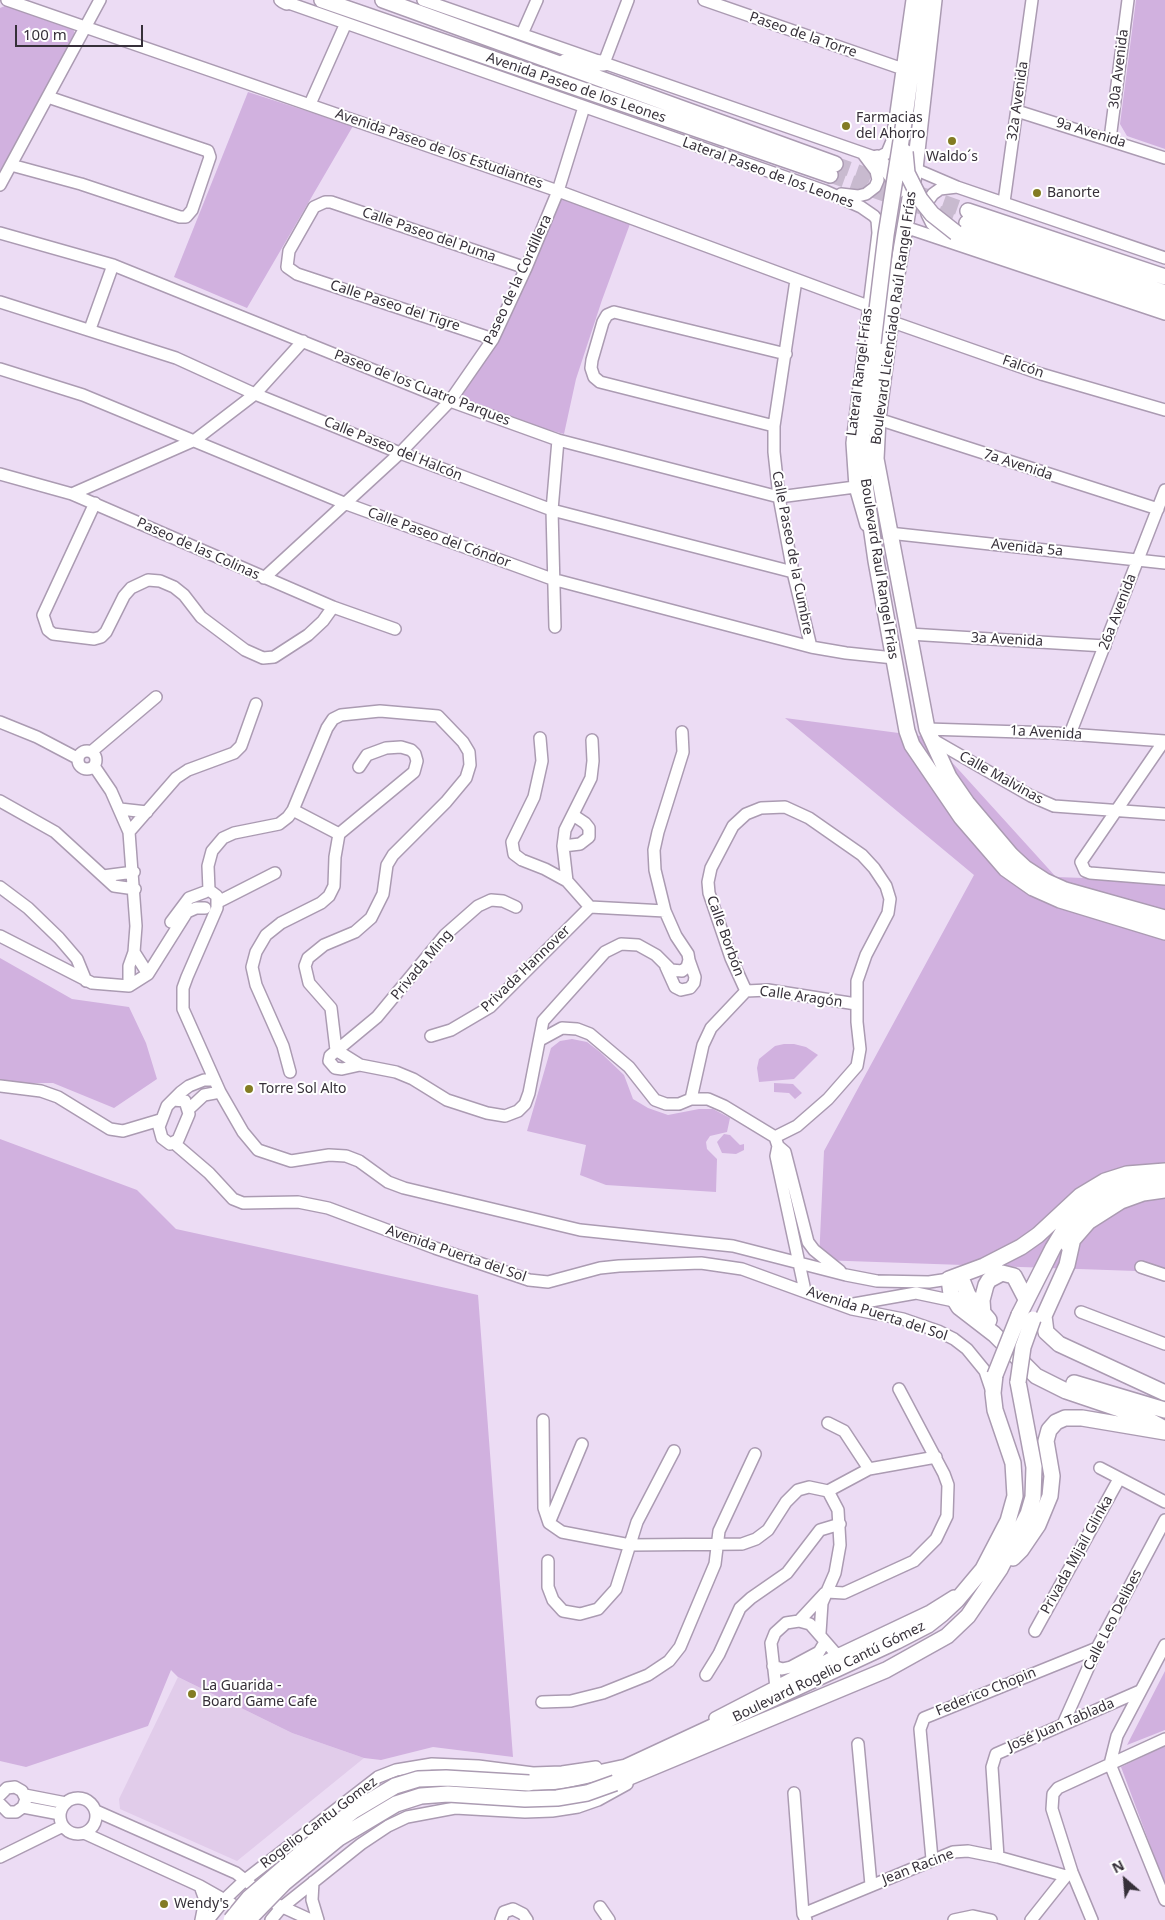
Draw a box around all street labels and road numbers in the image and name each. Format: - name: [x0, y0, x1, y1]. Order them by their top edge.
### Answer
- street label: Paseo de la Torre: [747, 9, 859, 61]
- street label: 30a Avenida: [1106, 28, 1132, 110]
- street label: Avenida Paseo de los Leones: [484, 49, 668, 127]
- street label: 32a Avenida: [1004, 60, 1032, 142]
- street label: Avenida Paseo de los Estudiantes: [333, 105, 545, 193]
- street label: 9a Avenida: [1054, 114, 1128, 152]
- street label: Lateral Paseo de los Leones: [680, 134, 856, 212]
- street label: Boulevard Licenciado Raúl Rangel Frías: [868, 190, 920, 446]
- street label: Calle Paseo del Puma: [360, 204, 498, 266]
- street label: Paseo de la Cordillera: [480, 212, 556, 348]
- street label: Calle Paseo del Tigre: [328, 277, 462, 335]
- street label: Lateral Rangel Frías: [844, 307, 876, 437]
- street label: Paseo de los Cuatro Parques: [332, 347, 512, 429]
- street label: Falcón: [1000, 352, 1046, 382]
- street label: Calle Paseo del Halcón: [321, 414, 465, 484]
- street label: 7a Avenida: [981, 446, 1055, 484]
- street label: Calle Paseo de la Cumbre: [768, 470, 816, 636]
- street label: Boulevard Raul Rangel Frias: [856, 477, 902, 661]
- street label: Calle Paseo del Cóndor: [365, 504, 513, 572]
- street label: Paseo de las Colinas: [134, 514, 262, 584]
- street label: Avenida 5a: [990, 536, 1064, 560]
- street label: 26a Avenida: [1096, 572, 1140, 652]
- street label: 3a Avenida: [971, 630, 1043, 650]
- street label: 1a Avenida: [1010, 723, 1082, 743]
- street label: Calle Malvinas: [956, 748, 1046, 808]
- street label: Calle Borbón: [703, 893, 747, 979]
- street label: Privada Hannover: [478, 922, 574, 1016]
- street label: Privada Ming: [388, 926, 456, 1004]
- street label: Calle Aragón: [758, 983, 844, 1011]
- street label: Avenida Puerta del Sol: [384, 1222, 528, 1286]
- street label: Avenida Puerta del Sol: [804, 1283, 950, 1345]
- street label: Privada Mijaíl Glinka: [1037, 1493, 1117, 1617]
- street label: Calle Leo Delibes: [1080, 1567, 1146, 1673]
- street label: Boulevard Rogelio Cantú Gómez: [730, 1618, 928, 1726]
- street label: Federico Chopin: [933, 1664, 1039, 1720]
- street label: José Juan Tablada: [1005, 1695, 1117, 1755]
- street label: Rogelio Cantu Gomez: [257, 1774, 381, 1872]
- street label: Jean Racine: [880, 1846, 956, 1888]

